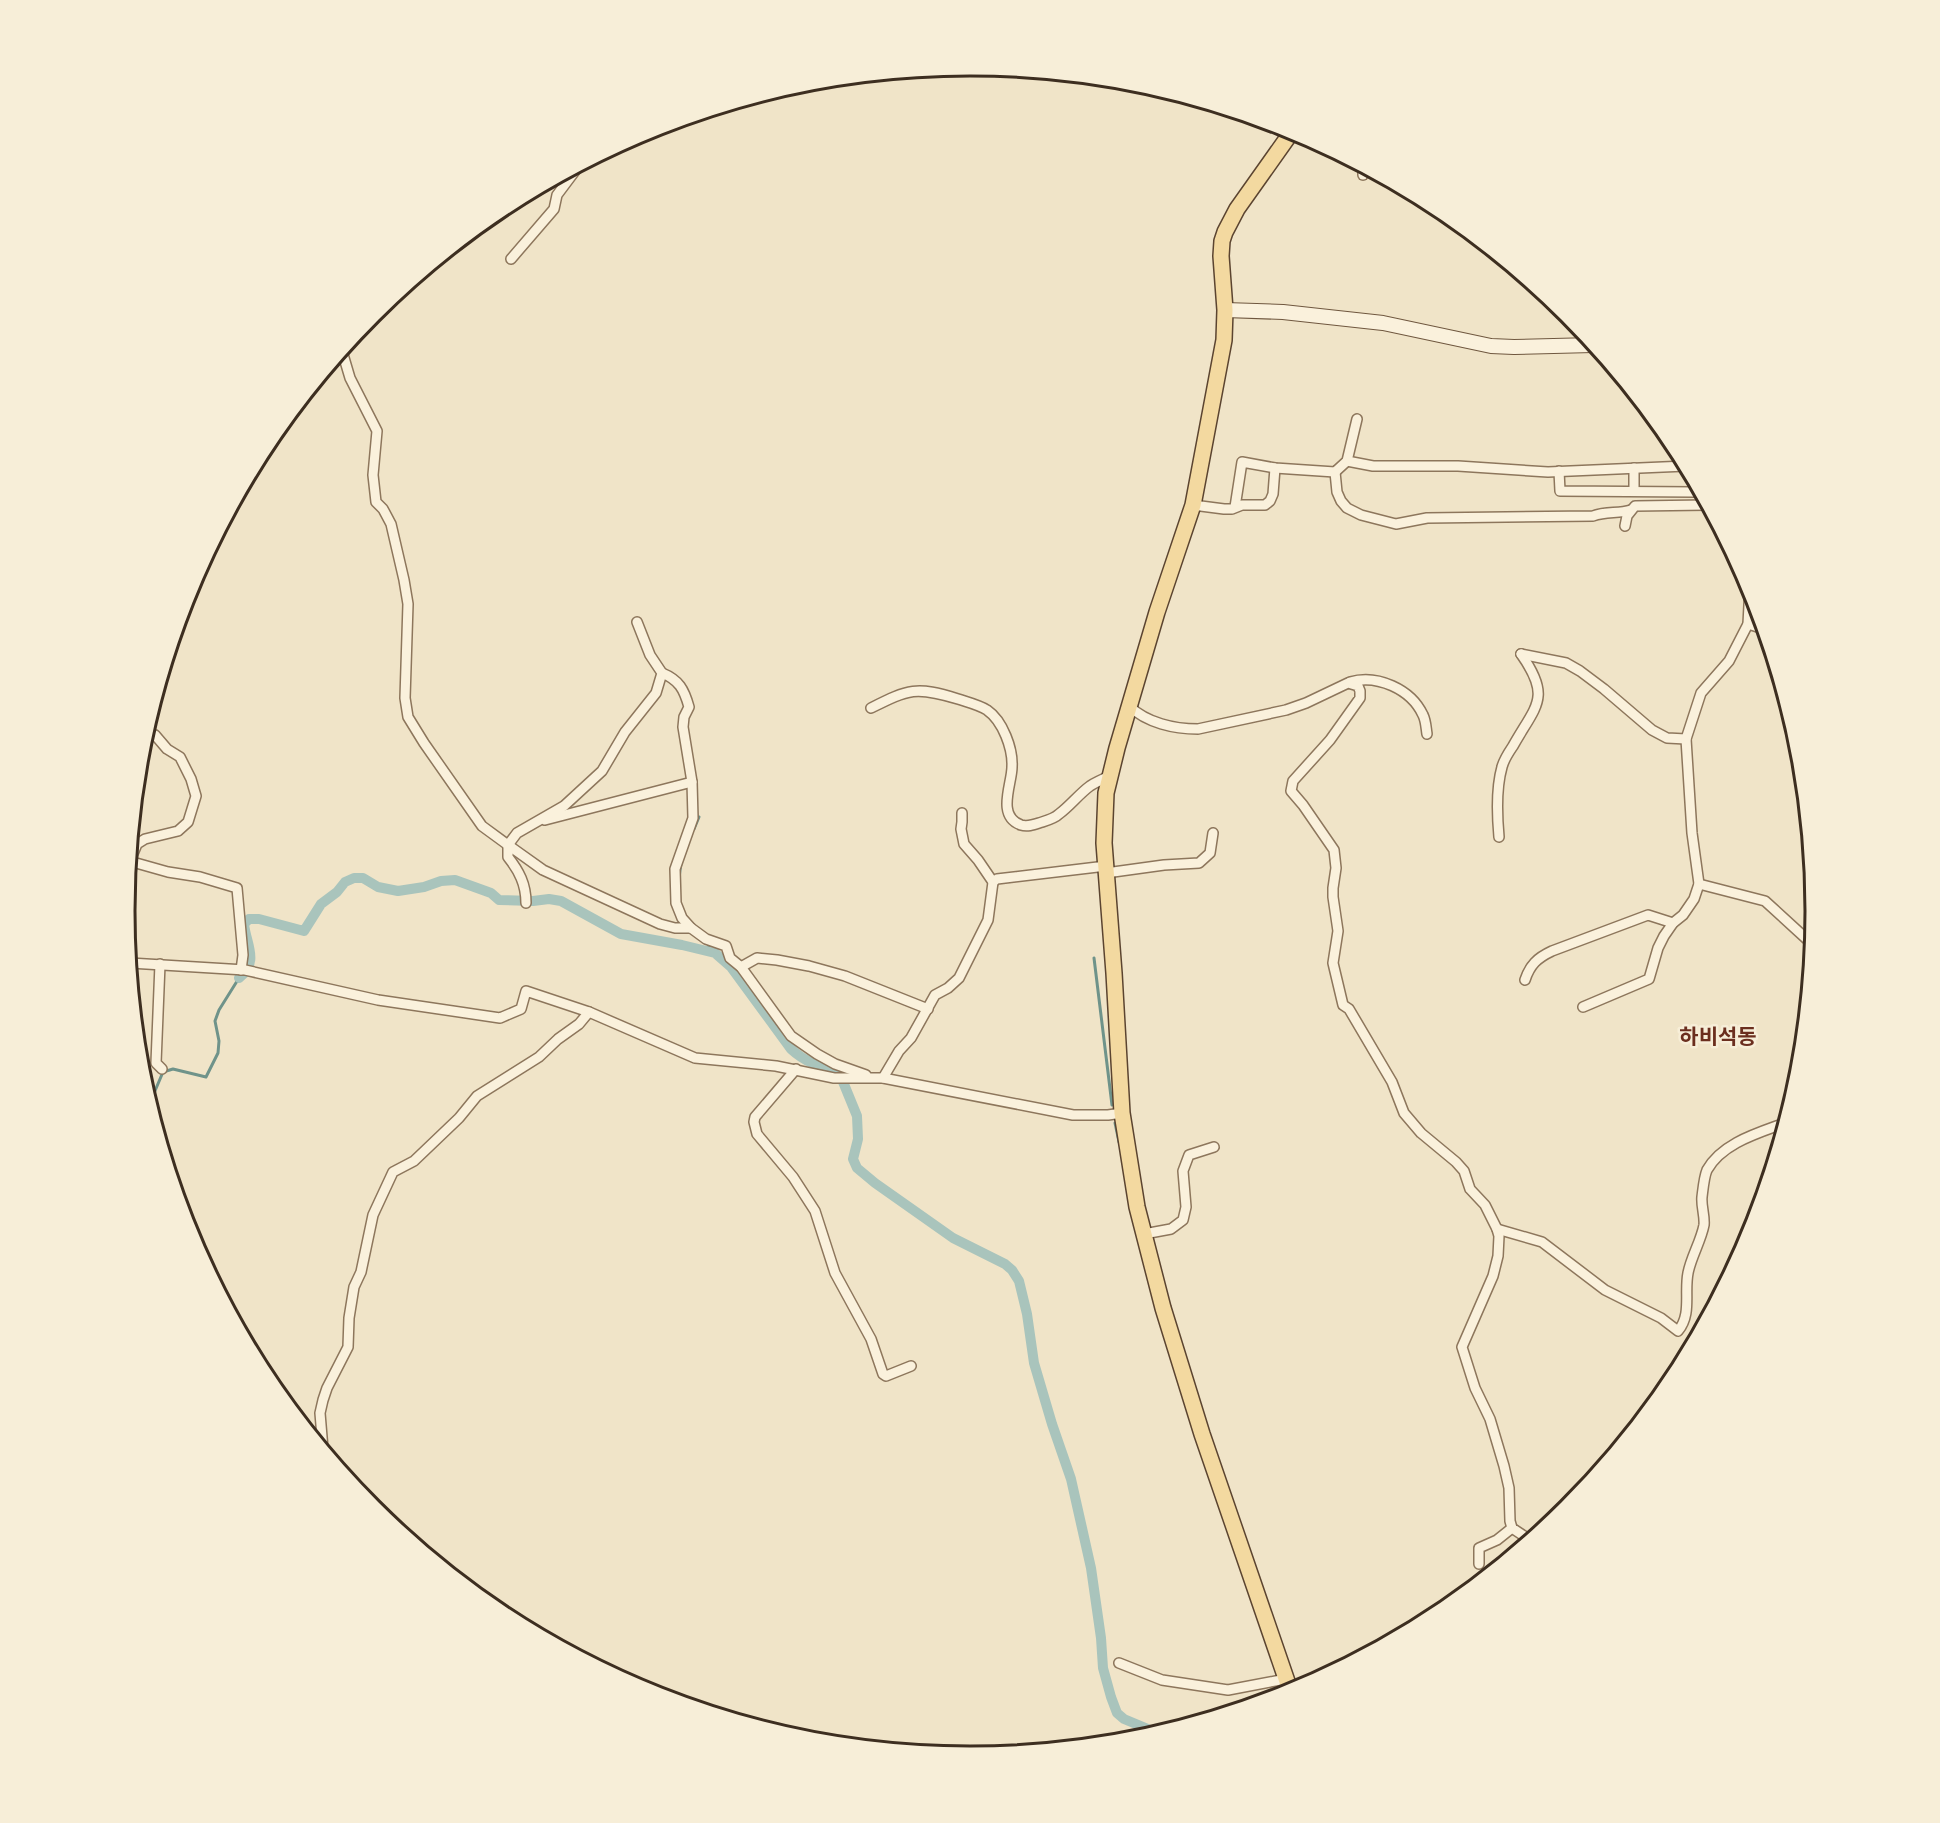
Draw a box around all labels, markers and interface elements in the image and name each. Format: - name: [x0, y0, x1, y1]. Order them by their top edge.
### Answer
- district label: 하비석동: [1679, 1022, 1757, 1050]

